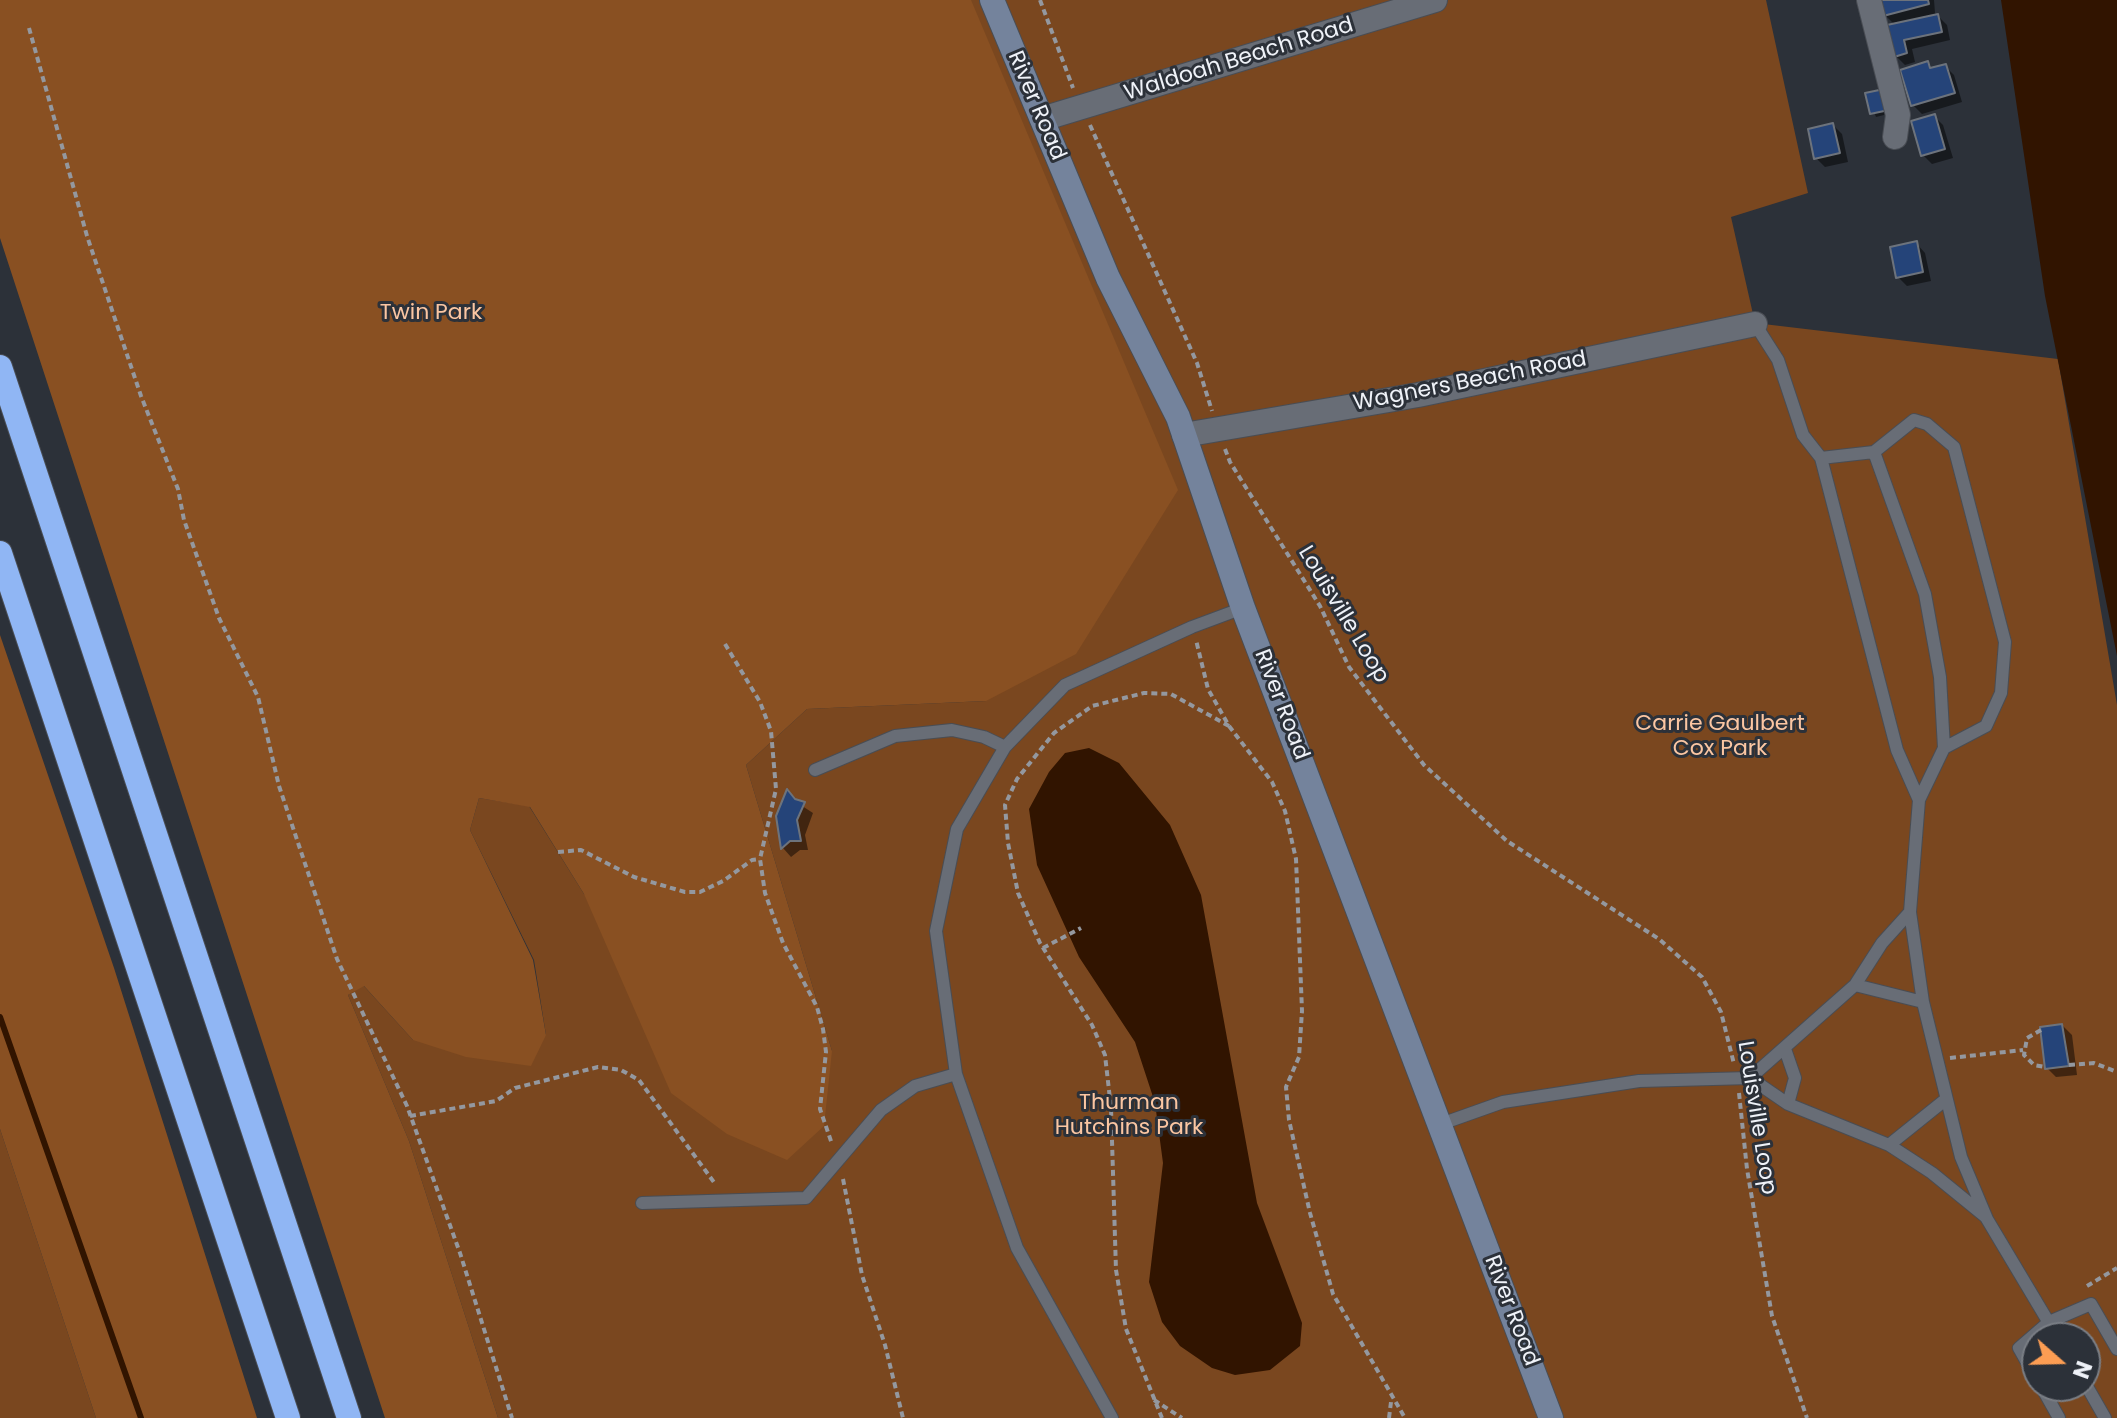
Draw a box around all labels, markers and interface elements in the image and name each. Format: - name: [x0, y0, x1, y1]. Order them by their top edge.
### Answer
- street label: Waldoah Beach Road: [1121, 13, 1357, 107]
- street label: River Road: [1001, 47, 1071, 165]
- park label: Twin Park: [380, 300, 482, 326]
- street label: Wagners Beach Road: [1351, 346, 1589, 418]
- street label: Louisville Loop: [1292, 542, 1394, 688]
- street label: River Road: [1248, 646, 1314, 764]
- park label: Carrie Gaulbert Cox Park: [1635, 711, 1805, 762]
- street label: Louisville Loop: [1731, 1039, 1781, 1197]
- park label: Thurman Hutchins Park: [1055, 1090, 1203, 1142]
- street label: River Road: [1478, 1252, 1544, 1370]
- north arrow: [2021, 1322, 2101, 1402]
- text: N: [2065, 1357, 2100, 1383]

